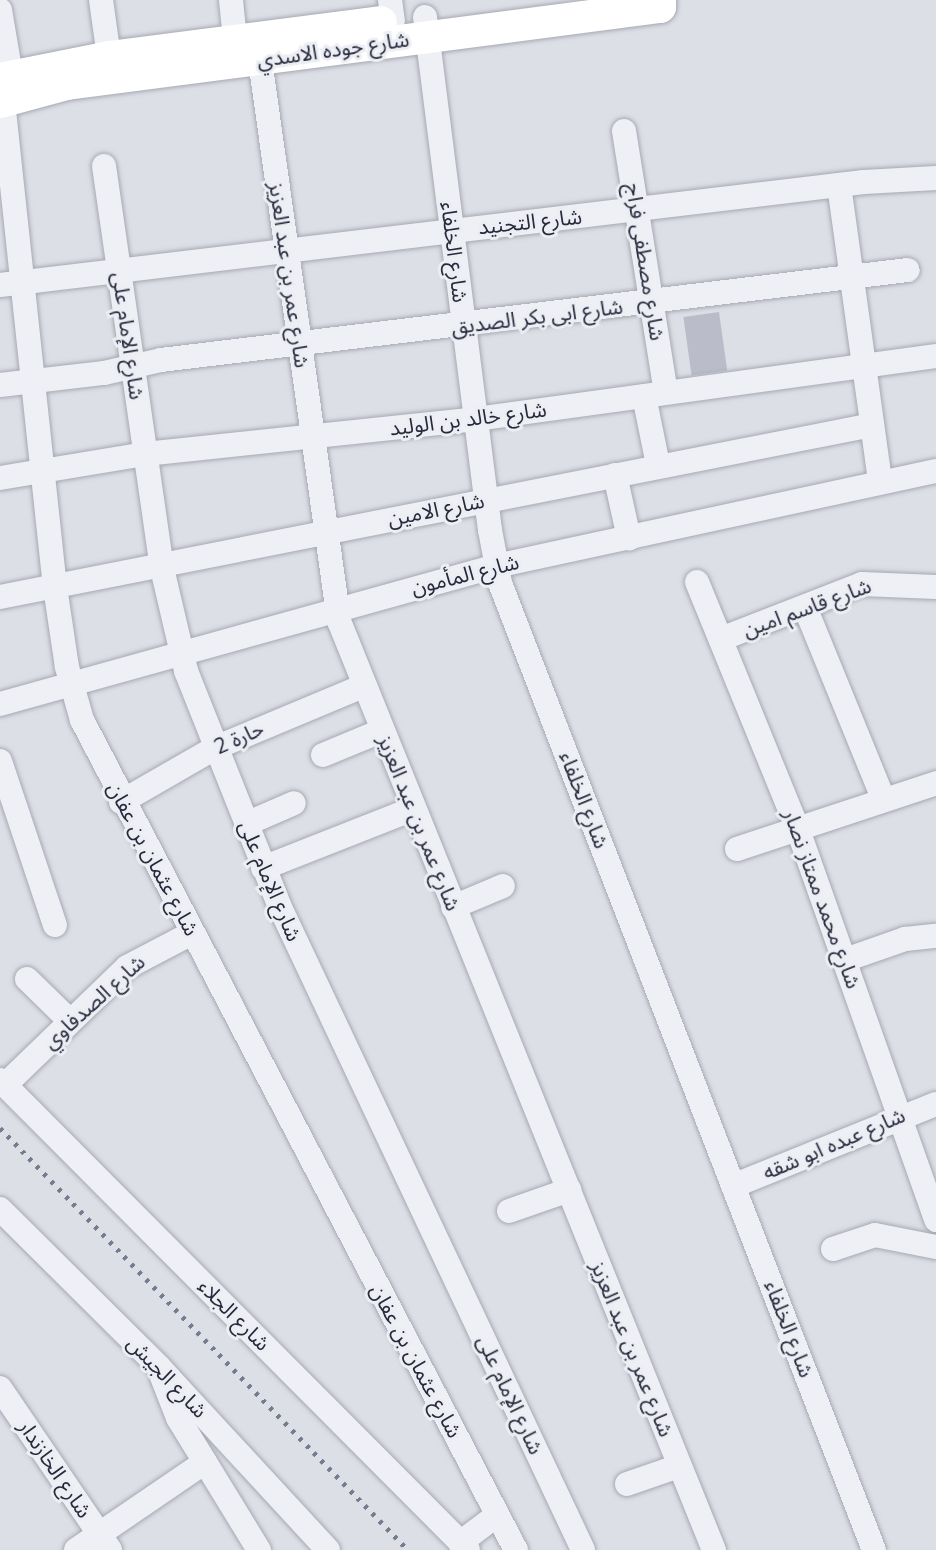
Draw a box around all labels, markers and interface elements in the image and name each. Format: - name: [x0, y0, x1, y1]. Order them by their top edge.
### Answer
- street label: شارع جوده الاسدي: [255, 27, 411, 73]
- street label: شارع عمر بن عبد العزيز: [264, 181, 314, 369]
- street label: شارع مصطفى فراج: [620, 181, 670, 343]
- street label: شارع الخلفاء: [435, 200, 473, 304]
- street label: شارع التجنيد: [477, 204, 583, 240]
- street label: شارع الإمام على: [107, 271, 149, 401]
- street label: شارع ابى بكر الصديق: [450, 294, 624, 340]
- street label: شارع خالد بن الوليد: [388, 397, 548, 441]
- street label: شارع الامين: [386, 488, 486, 532]
- street label: شارع المأمون: [408, 549, 522, 601]
- street label: شارع قاسم امين: [739, 573, 875, 643]
- street label: حارة 2: [210, 716, 268, 760]
- street label: شارع عمر بن عبد العزيز: [372, 732, 466, 914]
- street label: شارع الخلفاء: [554, 748, 614, 852]
- street label: شارع عثمان بن عفان: [102, 778, 204, 940]
- street label: شارع محمد ممتاز نصار: [778, 806, 866, 992]
- street label: شارع الإمام على: [233, 817, 307, 945]
- street label: شارع الصدفاوي: [38, 950, 150, 1054]
- street label: شارع عبده ابو شقه: [759, 1103, 909, 1185]
- street label: شارع عمر بن عبد العزيز: [585, 1258, 679, 1440]
- street label: شارع الجلاء: [193, 1274, 275, 1356]
- street label: شارع الخلفاء: [759, 1277, 819, 1381]
- street label: شارع عثمان بن عفان: [365, 1280, 467, 1442]
- street label: شارع الجيش: [122, 1331, 212, 1423]
- street label: شارع الإمام على: [471, 1331, 549, 1459]
- street label: شارع الخازندار: [13, 1415, 97, 1523]

